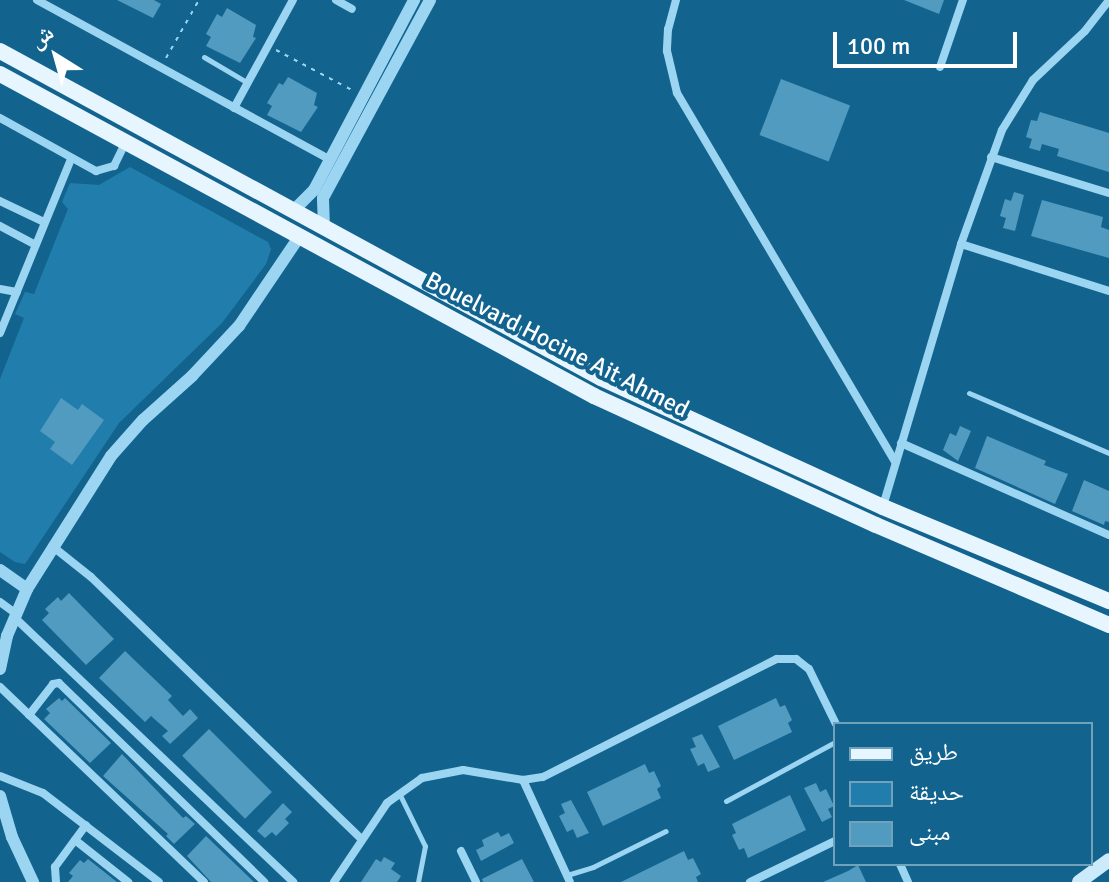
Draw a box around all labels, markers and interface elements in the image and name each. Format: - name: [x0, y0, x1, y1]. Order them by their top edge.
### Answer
- north arrow: [16, 16, 96, 96]
- scale bar: [837, 16, 1021, 66]
- text: ش: [24, 19, 59, 54]
- text: 100 m: [847, 31, 910, 61]
- street label: Bouelvard Hocine Ait Ahmed: [420, 266, 694, 424]
- legend: [833, 722, 1093, 866]
- text: طريق: [909, 737, 958, 767]
- text: حديقة: [909, 777, 964, 807]
- text: مبنى: [909, 817, 950, 847]

